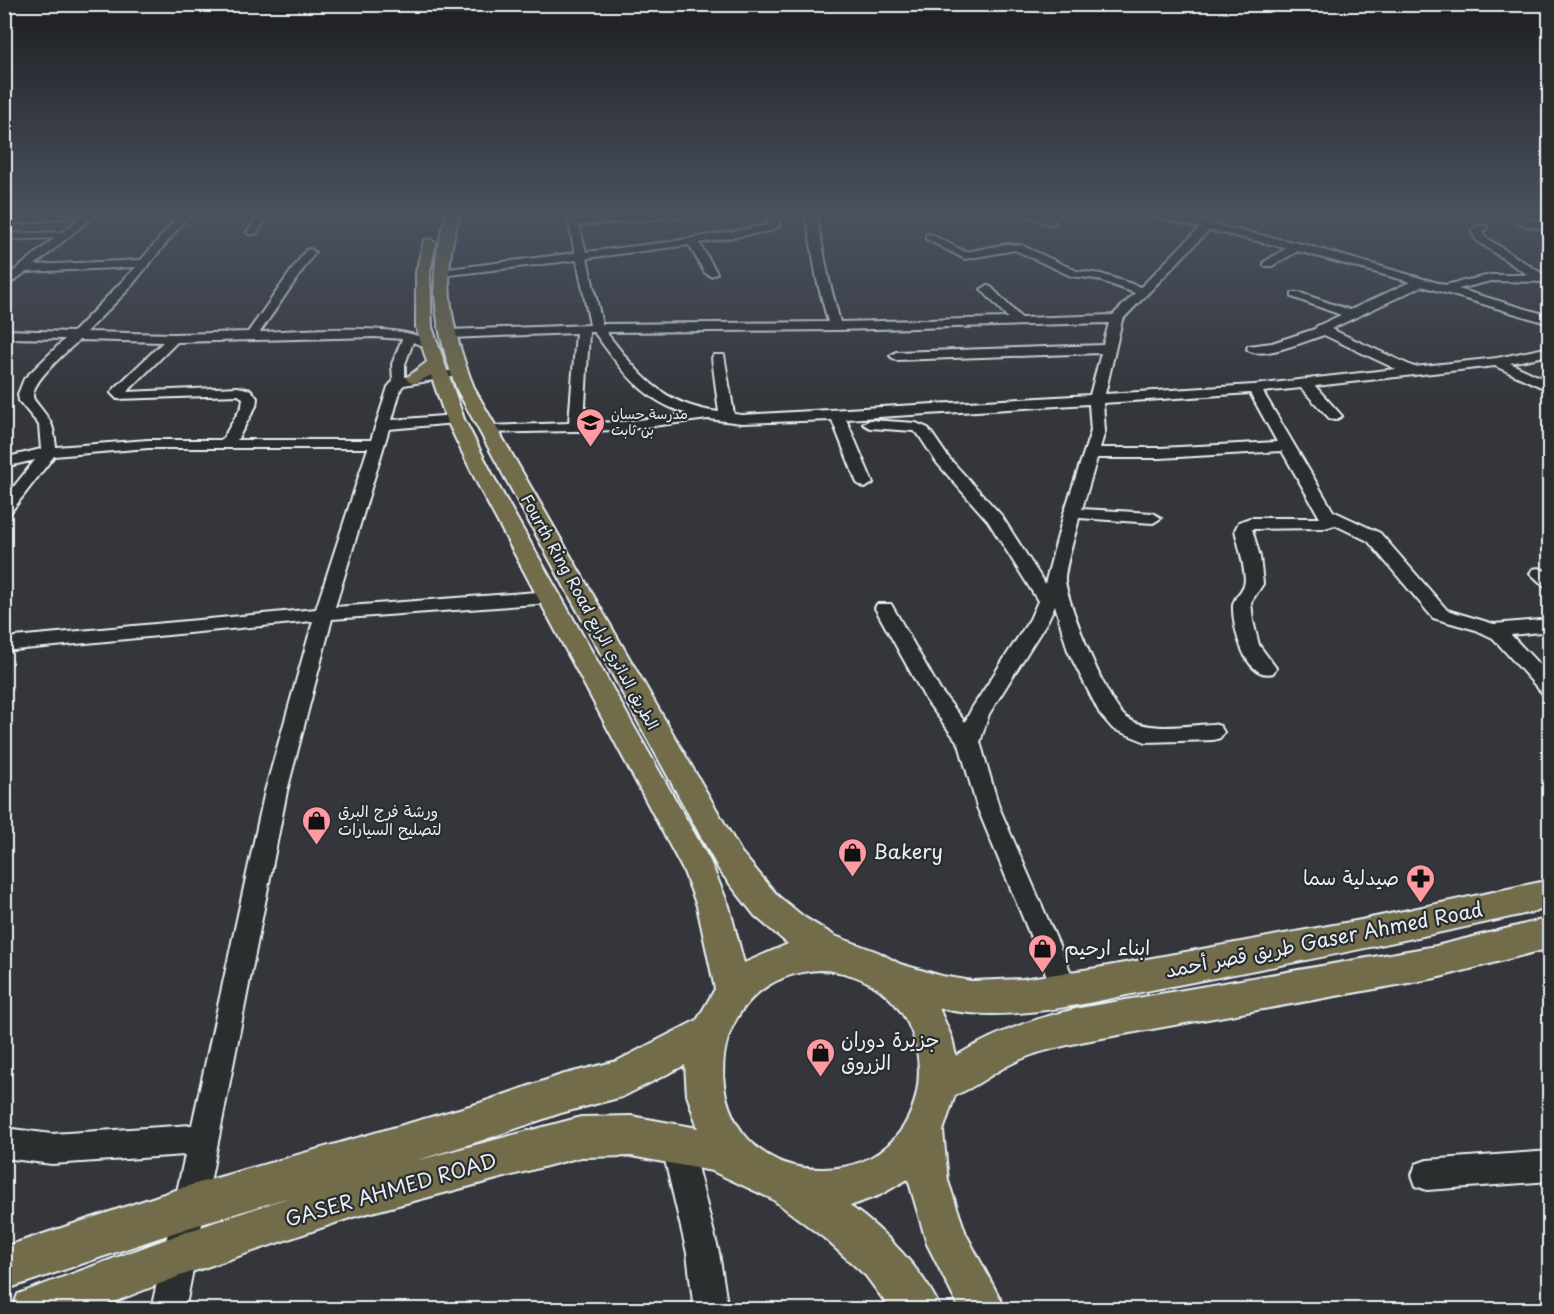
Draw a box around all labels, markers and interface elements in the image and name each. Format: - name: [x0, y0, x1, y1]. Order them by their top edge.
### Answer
- place label: مدرسة حسان بن ثابت: [611, 403, 688, 440]
- school or university icon: مدرسة حسان بن ثابت: [574, 406, 606, 448]
- street label: Fourth Ring Road الطريق الدائري الرابع: [515, 489, 666, 734]
- place label: ورشة فرج البرق لتصليح السيارات: [338, 798, 441, 840]
- shop icon: ورشة فرج البرق لتصليح السيارات: [301, 804, 333, 846]
- shop icon: Bakery: [836, 836, 868, 878]
- place label: Bakery: [873, 836, 943, 866]
- place label: صيدلية سما: [1303, 862, 1399, 892]
- pharmacy icon: صيدلية سما: [1404, 862, 1436, 904]
- street label: طريق قصر أحمد Gaser Ahmed Road: [1162, 893, 1485, 985]
- shop icon: ابناء ارحيم: [1027, 932, 1059, 974]
- place label: ابناء ارحيم: [1064, 932, 1150, 963]
- place label: جزيرة دوران الزروق: [841, 1024, 939, 1077]
- shop icon: جزيرة دوران الزروق: [804, 1036, 836, 1078]
- street label: GASER AHMED ROAD: [281, 1144, 500, 1234]

